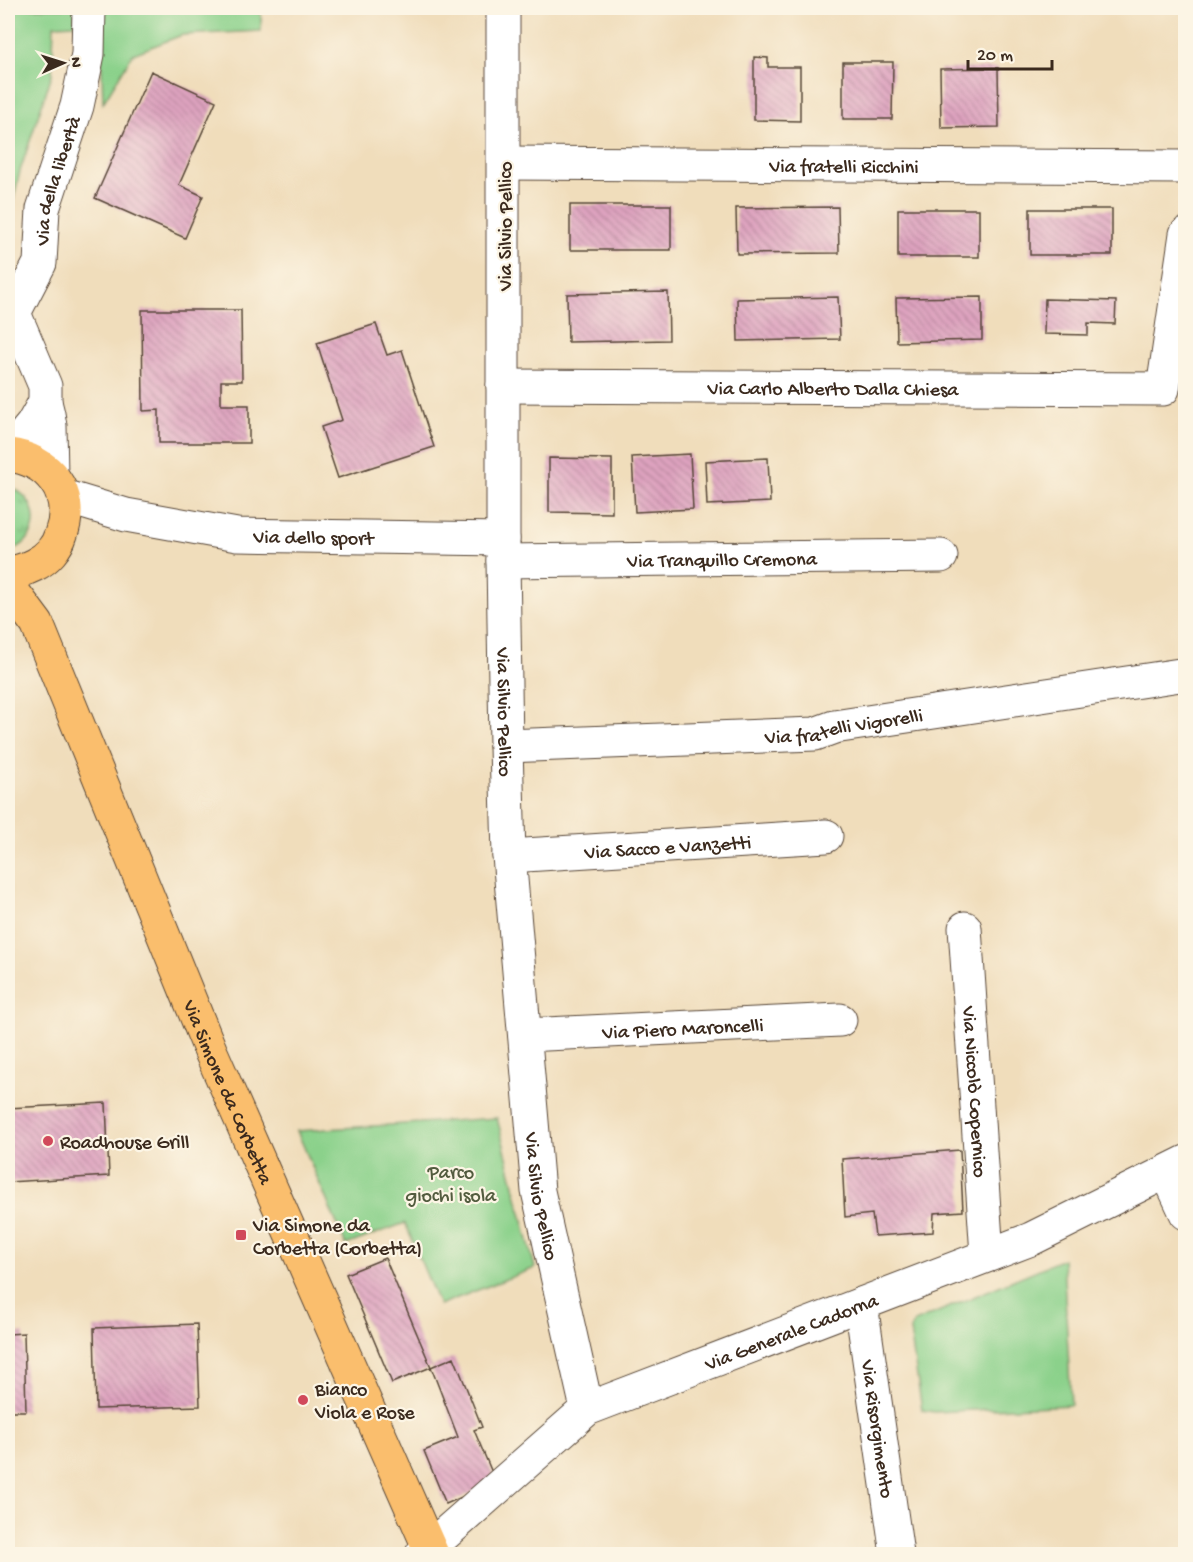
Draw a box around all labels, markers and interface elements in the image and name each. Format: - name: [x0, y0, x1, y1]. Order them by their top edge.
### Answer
- north arrow: [33, 33, 93, 93]
- scale bar: [968, 33, 1052, 71]
- text: 20 m: [977, 46, 1013, 67]
- text: N: [65, 57, 84, 69]
- street label: Via della libertà: [33, 113, 88, 247]
- street label: Via fratelli Ricchini: [768, 157, 919, 180]
- street label: Via Silvio Pellico: [496, 161, 519, 292]
- street label: Via Carlo Alberto Dalla Chiesa: [706, 379, 959, 403]
- street label: Via dello sport: [252, 527, 375, 552]
- street label: Via Tranquillo Cremona: [626, 549, 818, 575]
- street label: Via Silvio Pellico: [489, 646, 515, 777]
- street label: Via fratelli Vigorelli: [764, 706, 925, 751]
- street label: Via Sacco e Vanzetti: [583, 833, 752, 866]
- street label: Via Simone da Corbetta: [176, 996, 276, 1189]
- street label: Via Niccolò Copernico: [955, 1004, 990, 1178]
- street label: Via Piero Maroncelli: [601, 1016, 764, 1046]
- street label: Via Silvio Pellico: [518, 1131, 561, 1263]
- place label: Roadhouse Grill: [60, 1133, 189, 1156]
- marker: Roadhouse Grill: [41, 1134, 55, 1148]
- park label: Parco giochi isola: [406, 1163, 497, 1209]
- place label: Via Simone da Corbetta (Corbetta): [252, 1216, 422, 1262]
- marker: Via Simone da Corbetta (Corbetta): [234, 1228, 248, 1242]
- street label: Via Generale Cadorna: [701, 1290, 883, 1378]
- street label: Via Risorgimento: [854, 1358, 897, 1500]
- place label: Bianco Viola e Rose: [314, 1380, 415, 1426]
- marker: Bianco Viola e Rose: [296, 1393, 310, 1407]

